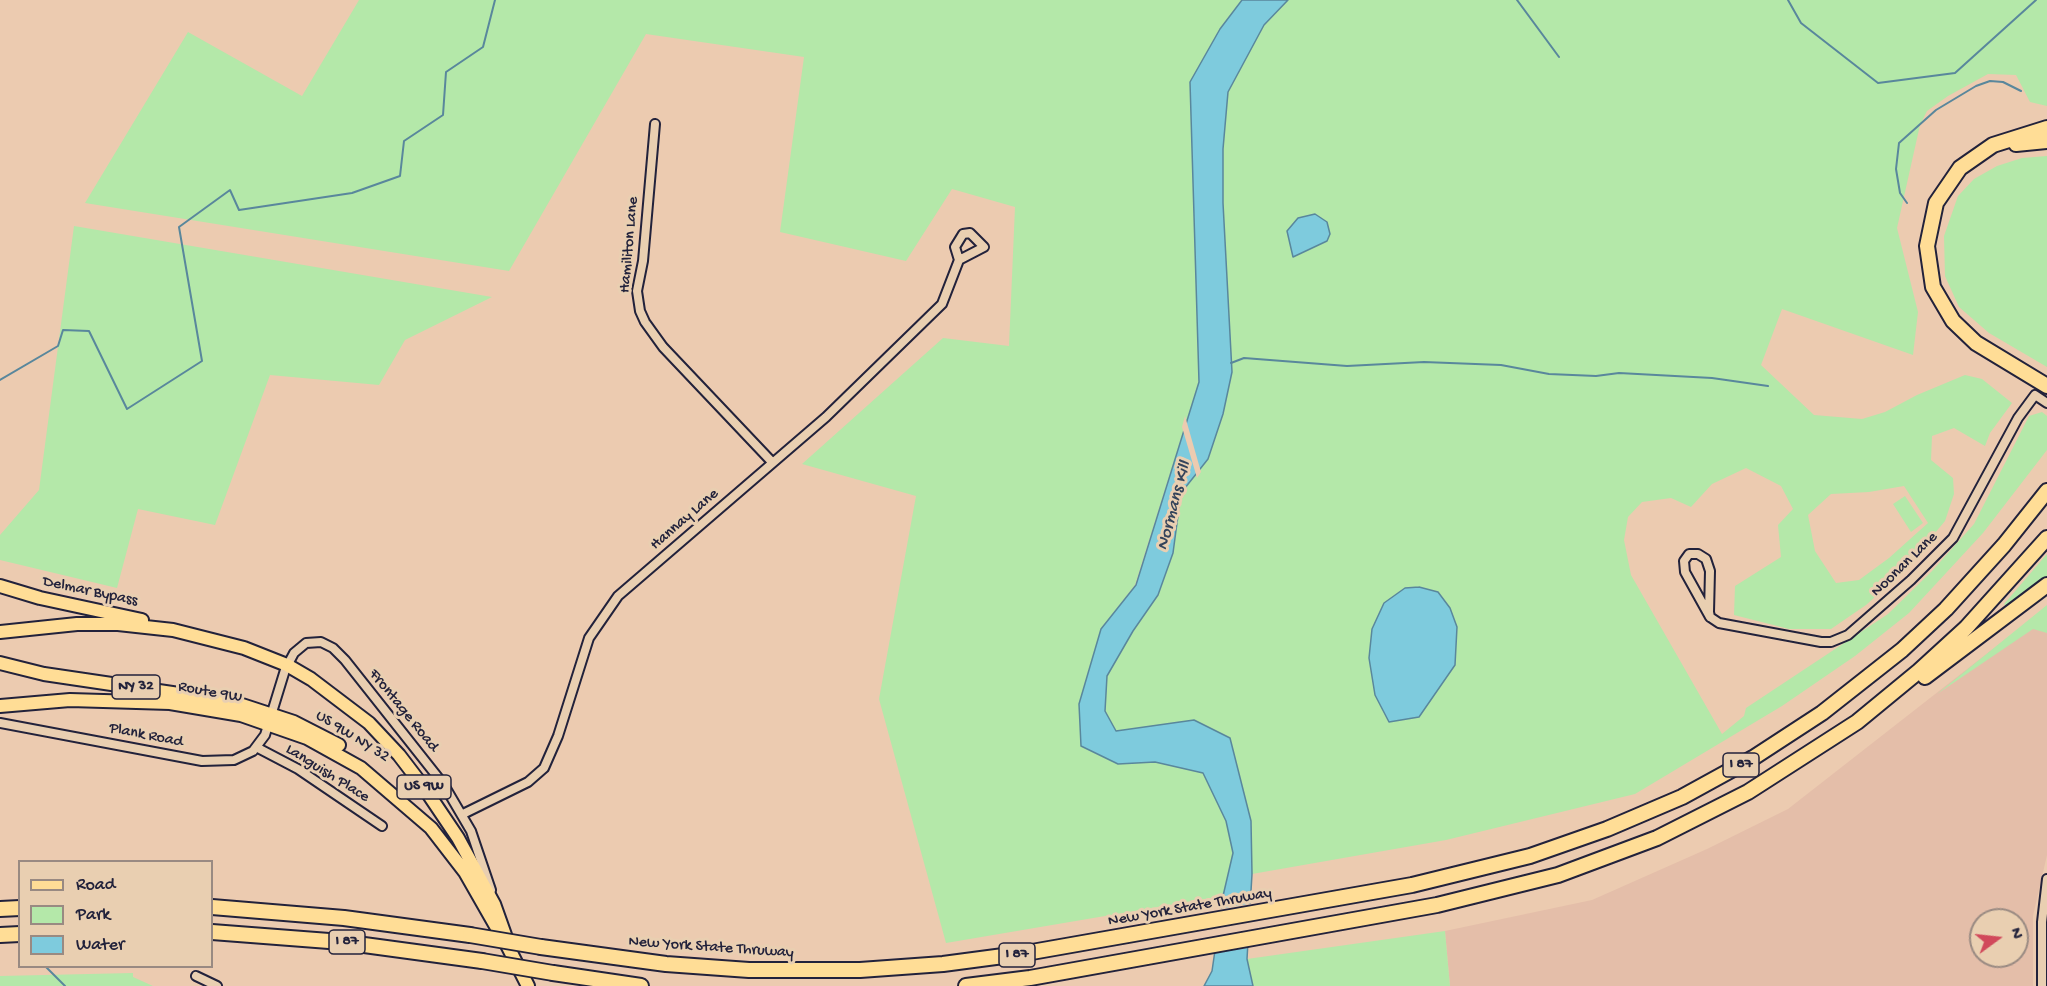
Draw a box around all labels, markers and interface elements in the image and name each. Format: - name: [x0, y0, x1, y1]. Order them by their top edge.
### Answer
- street label: Hamiliton Lane: [616, 196, 644, 294]
- water label: Normans Kill: [1153, 459, 1197, 553]
- street label: Hannay Lane: [647, 485, 723, 555]
- street label: Noonan Lane: [1868, 528, 1942, 602]
- street label: Delmar Bypass: [41, 573, 139, 611]
- street label: Frontage Road: [364, 666, 442, 756]
- road number: NY 32: [112, 675, 160, 699]
- street label: Route 9W: [177, 678, 243, 708]
- street label: US 9W NY 32: [311, 707, 393, 767]
- street label: Plank Road: [108, 719, 184, 753]
- street label: Languish Place: [281, 741, 373, 807]
- road number: I 87: [1723, 753, 1759, 777]
- road number: US 9W: [397, 775, 451, 799]
- legend: [18, 860, 213, 968]
- text: Road: [76, 875, 115, 896]
- street label: New York State Thruway: [1107, 884, 1273, 932]
- text: Park: [76, 905, 110, 926]
- north arrow: [1969, 908, 2029, 968]
- text: N: [2004, 926, 2025, 941]
- road number: I 87: [329, 930, 365, 954]
- street label: New York State Thruway: [628, 933, 794, 963]
- text: Water: [76, 935, 124, 956]
- road number: I 87: [999, 943, 1035, 967]

